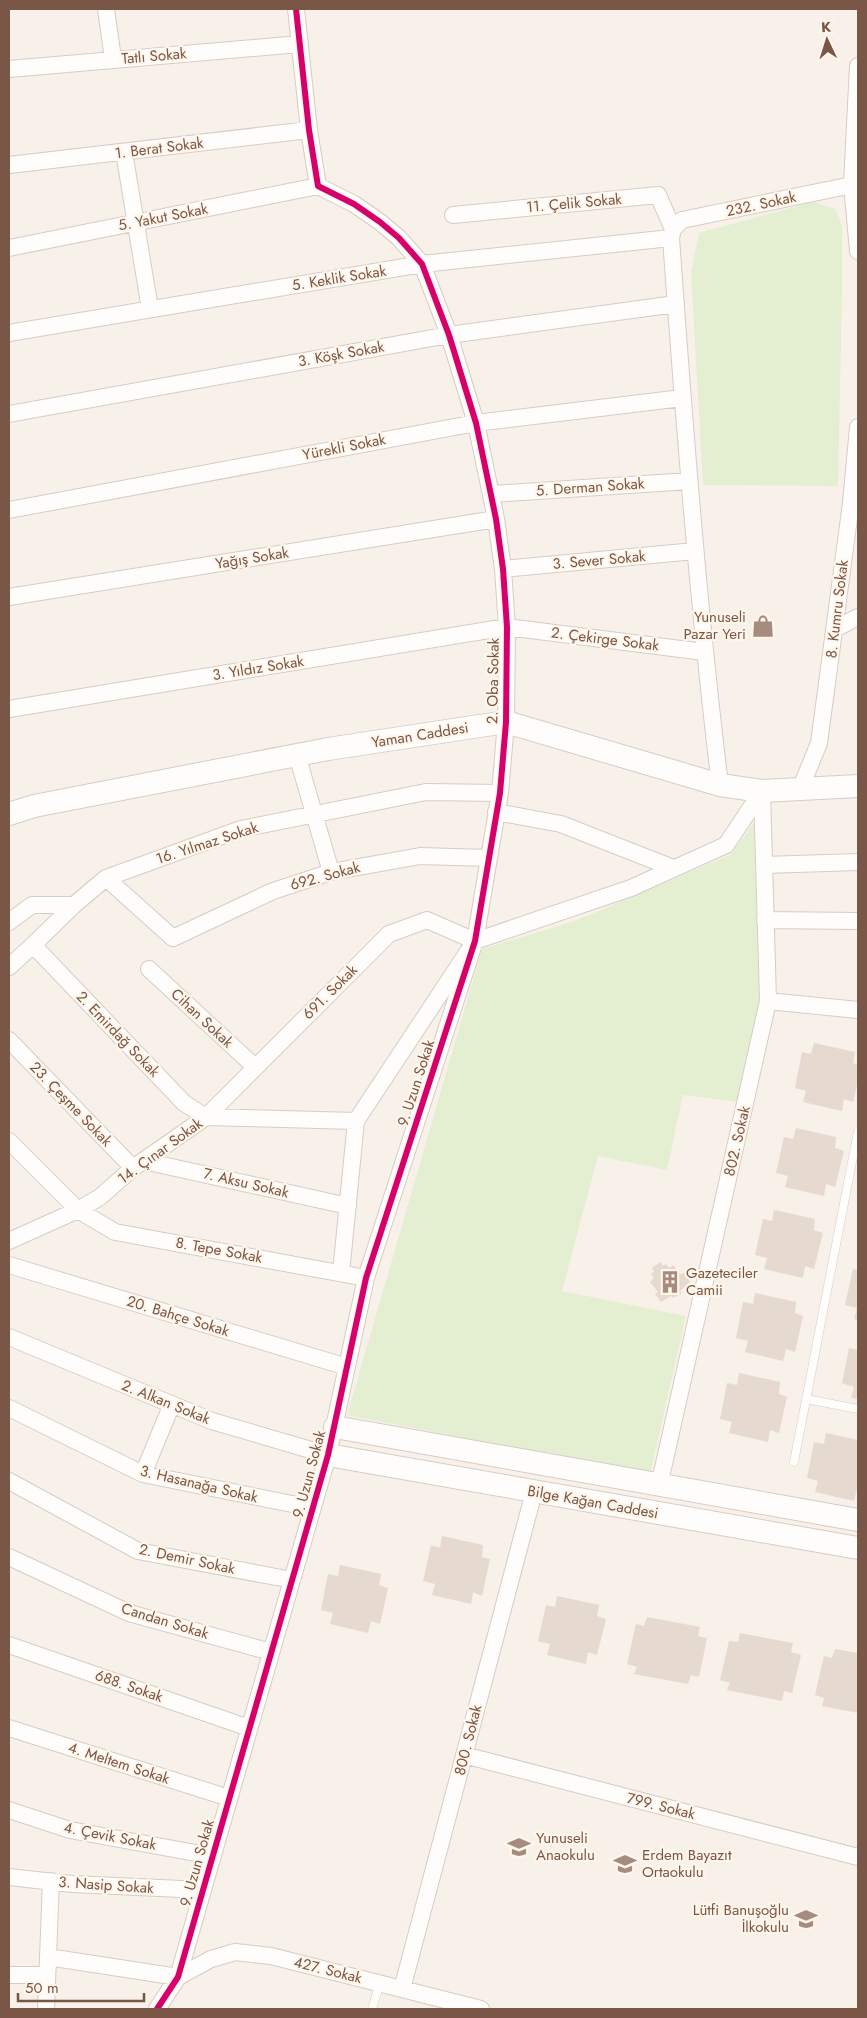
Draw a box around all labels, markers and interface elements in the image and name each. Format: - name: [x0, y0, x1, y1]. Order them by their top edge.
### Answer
- north arrow: [802, 15, 852, 65]
- text: K: [821, 17, 832, 37]
- street label: Tatlı Sokak: [121, 42, 188, 70]
- street label: 1. Berat Sokak: [113, 132, 205, 164]
- street label: 232. Sokak: [724, 186, 798, 222]
- street label: 11. Çelik Sokak: [525, 188, 623, 218]
- street label: 5. Yakut Sokak: [116, 197, 210, 236]
- street label: 5. Keklik Sokak: [290, 260, 388, 296]
- street label: 3. Köşk Sokak: [296, 336, 386, 372]
- street label: Yürekli Sokak: [301, 428, 388, 466]
- street label: 5. Derman Sokak: [535, 472, 645, 502]
- street label: Yağış Sokak: [214, 541, 291, 575]
- street label: 3. Sever Sokak: [552, 545, 647, 575]
- street label: 8. Kumru Sokak: [820, 558, 854, 659]
- place label: Yunuseli Pazar Yeri: [684, 606, 746, 645]
- shop icon: Yunuseli Pazar Yeri: [750, 613, 776, 639]
- street label: 2. Çekirge Sokak: [550, 621, 661, 657]
- street label: 2. Oba Sokak: [481, 637, 505, 724]
- street label: 3. Yıldız Sokak: [211, 650, 306, 686]
- street label: Yaman Caddesi: [370, 716, 470, 754]
- street label: 16. Yılmaz Sokak: [153, 816, 261, 870]
- street label: 692. Sokak: [288, 856, 363, 896]
- street label: 691. Sokak: [298, 959, 363, 1024]
- street label: Cihan Sokak: [166, 983, 238, 1053]
- street label: 2. Emirdağ Sokak: [71, 986, 165, 1082]
- street label: 9. Uzun Sokak: [392, 1037, 440, 1129]
- street label: 23. Çeşme Sokak: [25, 1057, 117, 1152]
- street label: 802. Sokak: [718, 1103, 756, 1178]
- street label: 14. Çınar Sokak: [113, 1112, 207, 1189]
- street label: 7. Aksu Sokak: [201, 1162, 291, 1204]
- street label: 8. Tepe Sokak: [174, 1232, 265, 1269]
- place label: Gazeteciler Camii: [686, 1262, 759, 1301]
- building icon: Gazeteciler Camii: [657, 1269, 683, 1295]
- street label: 20. Bahçe Sokak: [124, 1290, 232, 1342]
- street label: 2. Alkan Sokak: [118, 1374, 214, 1430]
- street label: 9. Uzun Sokak: [287, 1427, 331, 1520]
- street label: 3. Hasanağa Sokak: [138, 1460, 260, 1508]
- street label: Bilge Kağan Caddesi: [526, 1480, 660, 1524]
- street label: 2. Demir Sokak: [137, 1538, 237, 1580]
- street label: Candan Sokak: [119, 1597, 212, 1645]
- street label: 688. Sokak: [92, 1664, 166, 1708]
- street label: 800. Sokak: [449, 1702, 487, 1778]
- street label: 4. Meltem Sokak: [65, 1736, 173, 1790]
- street label: 799. Sokak: [624, 1787, 698, 1825]
- street label: 4. Çevik Sokak: [62, 1816, 159, 1856]
- street label: 9. Uzun Sokak: [174, 1816, 220, 1909]
- place label: Yunuseli Anaokulu: [536, 1827, 595, 1866]
- school or university icon: Yunuseli Anaokulu: [506, 1834, 532, 1860]
- place label: Erdem Bayazıt Ortaokulu: [642, 1844, 732, 1883]
- school or university icon: Erdem Bayazıt Ortaokulu: [612, 1851, 638, 1877]
- street label: 3. Nasip Sokak: [58, 1871, 155, 1899]
- place label: Lütfi Banuşoğlu İlkokulu: [693, 1899, 789, 1938]
- school or university icon: Lütfi Banuşoğlu İlkokulu: [793, 1906, 819, 1932]
- street label: 427. Sokak: [292, 1951, 365, 1989]
- scale bar: [18, 1970, 144, 2002]
- text: 50 m: [25, 1977, 59, 1999]

